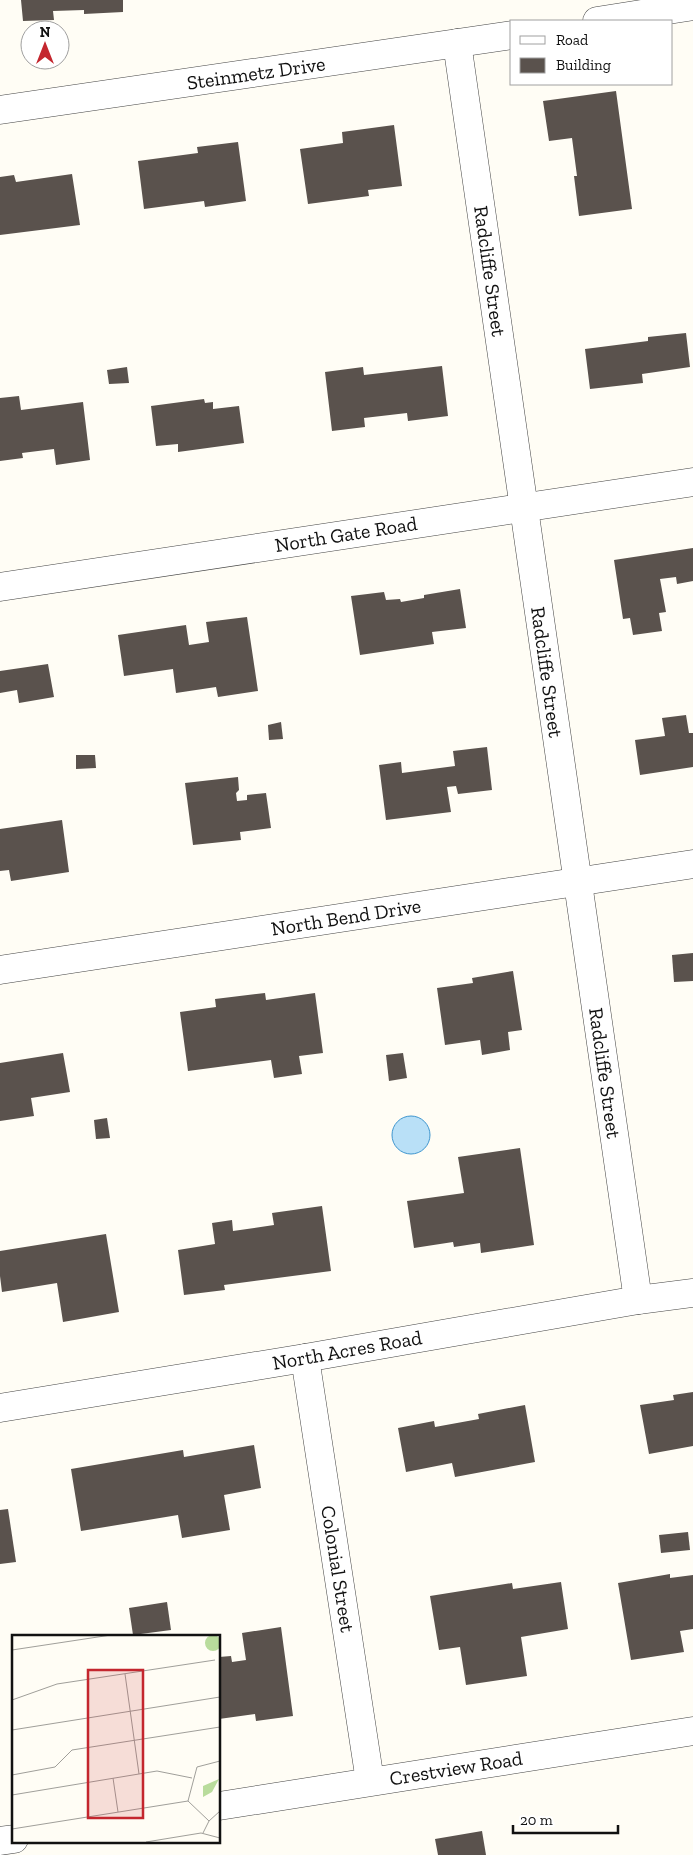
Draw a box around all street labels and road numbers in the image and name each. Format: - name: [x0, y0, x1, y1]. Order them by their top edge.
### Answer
- street label: Steinmetz Drive: [185, 51, 327, 95]
- street label: Radcliffe Street: [469, 204, 511, 339]
- street label: North Gate Road: [273, 511, 419, 557]
- street label: Radcliffe Street: [526, 605, 568, 740]
- street label: North Bend Drive: [269, 893, 423, 941]
- street label: Radcliffe Street: [584, 1006, 626, 1141]
- street label: North Acres Road: [270, 1325, 424, 1375]
- street label: Colonial Street: [316, 1504, 360, 1635]
- street label: Crestview Road: [388, 1746, 524, 1790]

